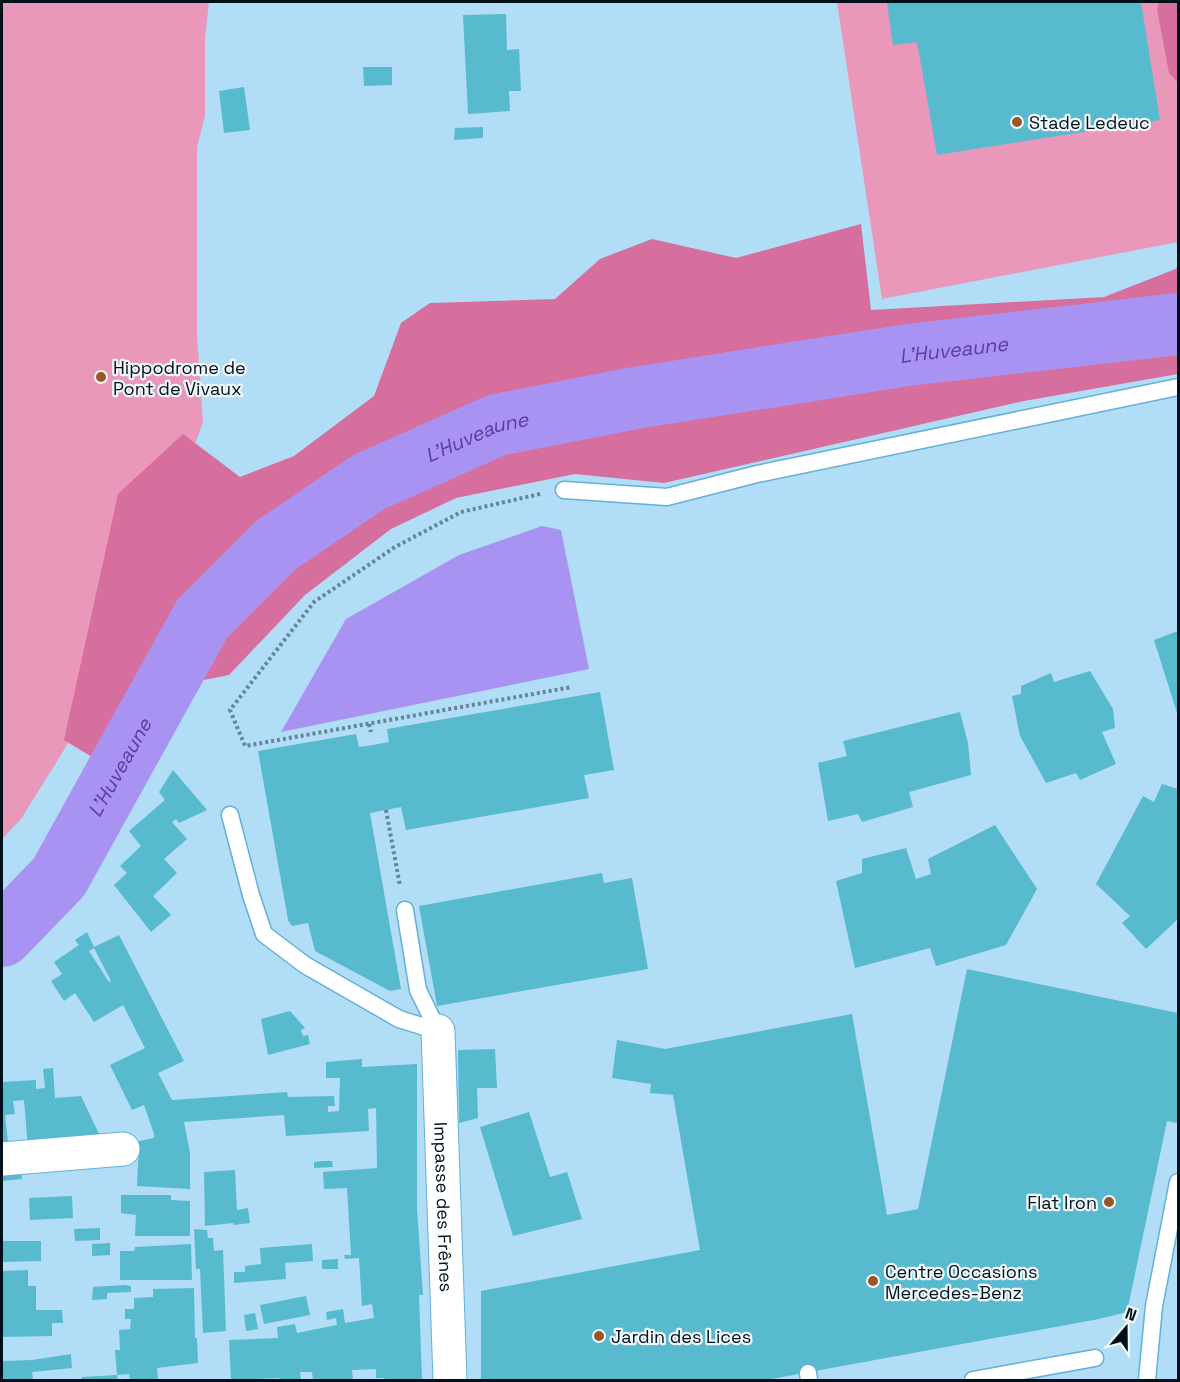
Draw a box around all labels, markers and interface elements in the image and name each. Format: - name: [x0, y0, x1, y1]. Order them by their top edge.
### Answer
- place label: Stade Ledeuc: [1029, 111, 1150, 134]
- marker: Stade Ledeuc: [1010, 115, 1024, 129]
- water label: L'Huveaune: [897, 330, 1010, 369]
- place label: Hippodrome de Pont de Vivaux: [113, 356, 246, 400]
- marker: Hippodrome de Pont de Vivaux: [94, 370, 108, 384]
- water label: L'Huveaune: [421, 406, 531, 468]
- water label: L'Huveaune: [82, 713, 158, 822]
- street label: Impasse des Frênes: [430, 1121, 458, 1292]
- place label: Flat Iron: [1027, 1191, 1097, 1214]
- marker: Flat Iron: [1102, 1195, 1116, 1209]
- place label: Centre Occasions Mercedes-Benz: [885, 1260, 1037, 1304]
- marker: Centre Occasions Mercedes-Benz: [866, 1274, 880, 1288]
- north arrow: [1096, 1298, 1156, 1358]
- text: N: [1122, 1303, 1140, 1326]
- place label: Jardin des Lices: [611, 1325, 751, 1348]
- marker: Jardin des Lices: [592, 1329, 606, 1343]

